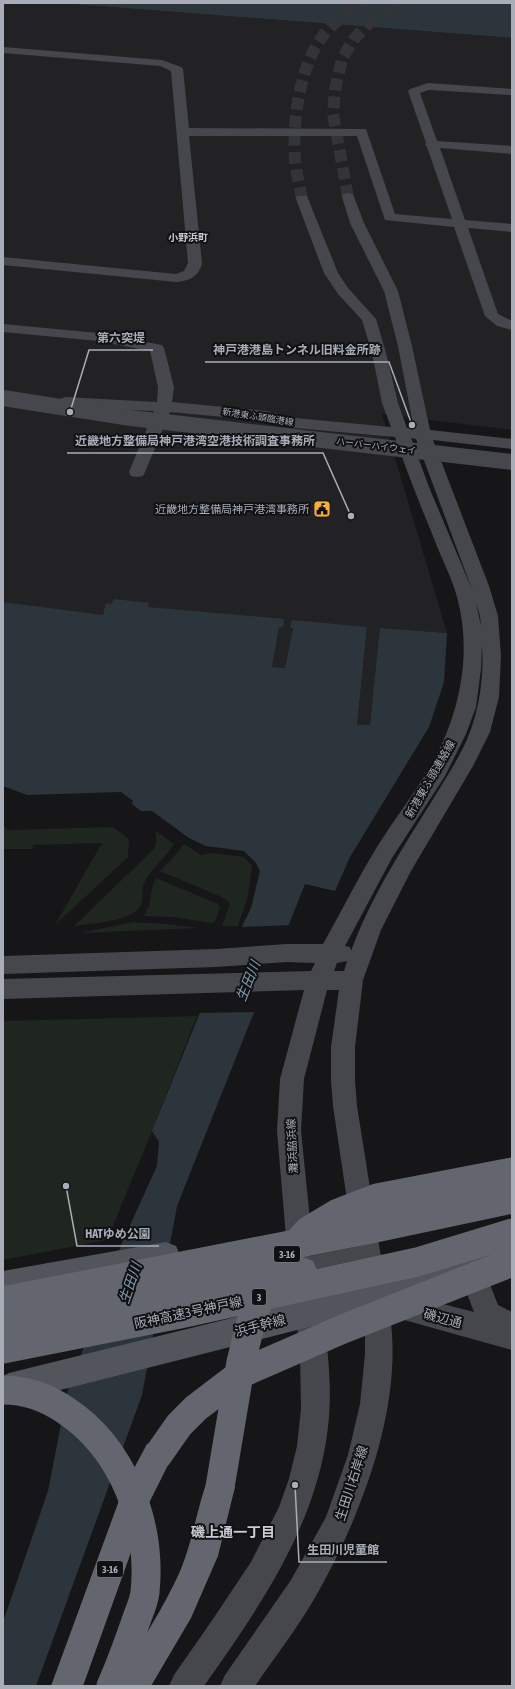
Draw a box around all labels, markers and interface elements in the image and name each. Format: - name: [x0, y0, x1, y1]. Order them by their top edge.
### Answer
- district label: 小野浜町: [168, 232, 208, 243]
- callout: 第六突堤: [89, 326, 153, 350]
- text: 第六突堤: [97, 331, 145, 345]
- callout: 神戸港港島トンネル旧料金所跡: [205, 338, 389, 362]
- text: 神戸港港島トンネル旧料金所跡: [213, 343, 381, 357]
- street label: 新港東ふ頭臨港線: [222, 406, 295, 428]
- callout: 近畿地方整備局神戸港湾空港技術調査事務所: [67, 429, 323, 453]
- text: 近畿地方整備局神戸港湾空港技術調査事務所: [75, 434, 315, 448]
- street label: ハーバーハイウェイ: [335, 436, 417, 456]
- public building icon: 近畿地方整備局神戸港湾事務所: [312, 499, 332, 519]
- place label: 近畿地方整備局神戸港湾事務所: [155, 503, 310, 515]
- street label: 新港東ふ頭連絡線: [403, 738, 457, 820]
- water label: 生田川: [233, 957, 264, 1003]
- street label: 灘浜脇浜線: [285, 1118, 299, 1174]
- callout: HATゆめ公園: [77, 1222, 159, 1246]
- text: HATゆめ公園: [85, 1227, 151, 1241]
- road number: 3-16: [274, 1246, 300, 1262]
- water label: 生田川: [116, 1259, 145, 1305]
- road number: 3: [252, 1289, 266, 1305]
- street label: 阪神高速3号神戸線: [133, 1294, 244, 1331]
- street label: 磯辺通: [422, 1306, 464, 1331]
- street label: 浜手幹線: [233, 1312, 287, 1339]
- street label: 生田川右岸線: [332, 1444, 371, 1523]
- district label: 磯上通一丁目: [190, 1524, 275, 1540]
- callout: 生田川児童館: [299, 1538, 387, 1562]
- text: 生田川児童館: [307, 1543, 379, 1557]
- road number: 3-16: [97, 1561, 123, 1577]

